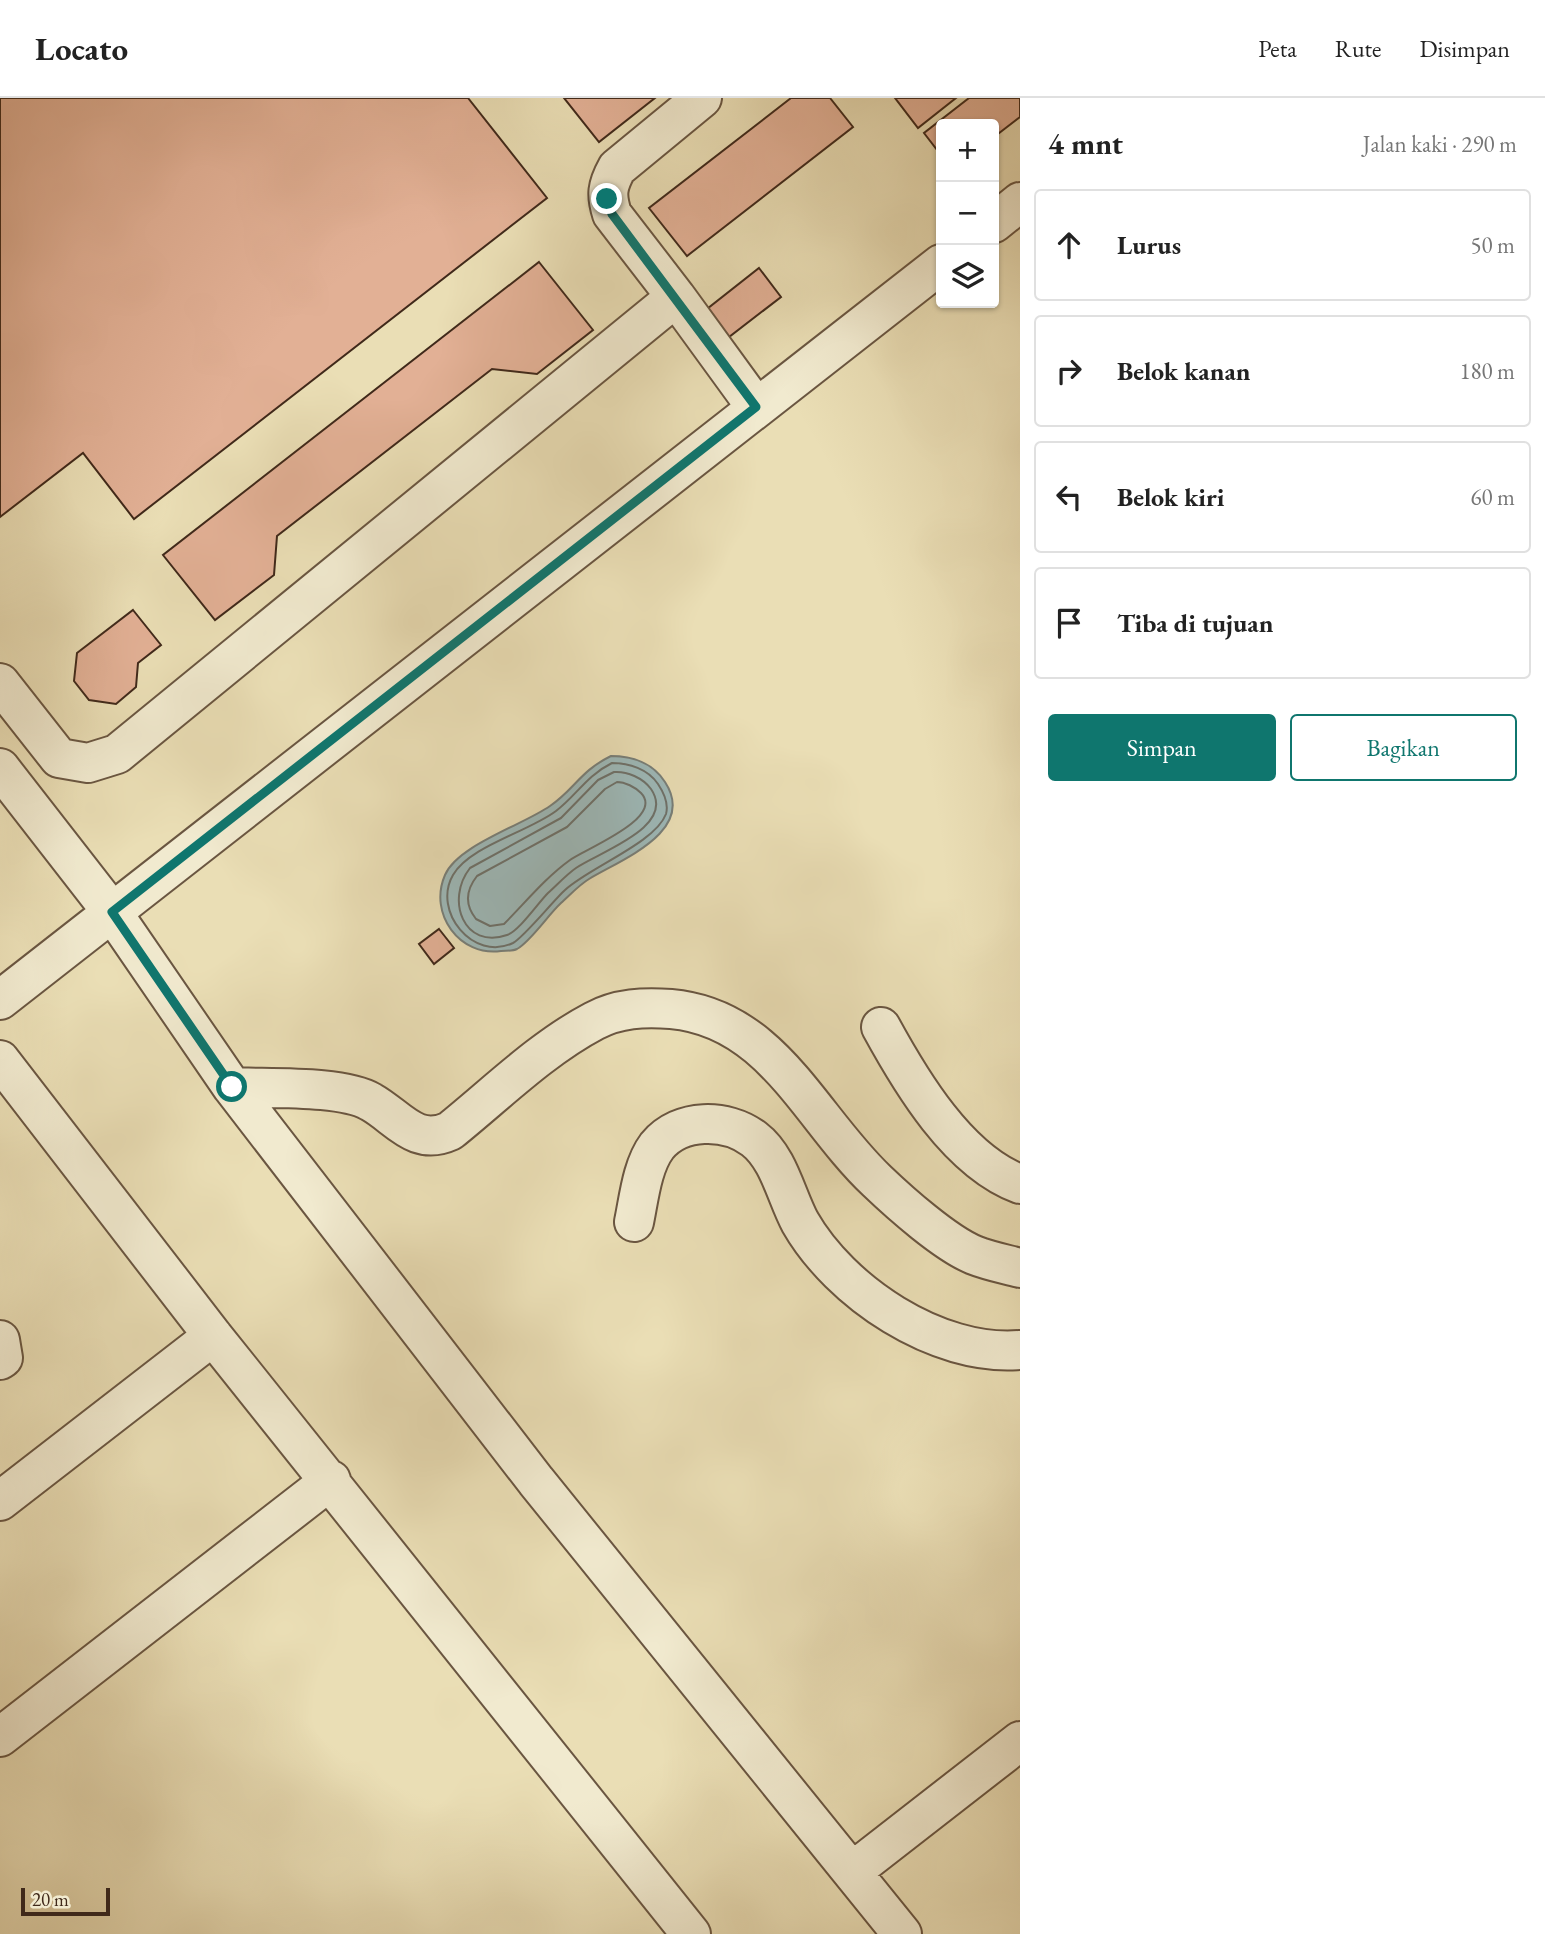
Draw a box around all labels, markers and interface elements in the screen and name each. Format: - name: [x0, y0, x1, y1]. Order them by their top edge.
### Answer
- text: Locato: [35, 27, 128, 70]
- text: Peta: [1258, 33, 1297, 64]
- text: Rute: [1335, 33, 1381, 64]
- text: Disimpan: [1419, 33, 1510, 64]
- map controls: [936, 119, 999, 308]
- button: +: [936, 119, 999, 182]
- text: 4 mnt: [1048, 124, 1123, 163]
- text: Jalan kaki · 290 m: [1363, 129, 1517, 159]
- button: −: [936, 182, 999, 245]
- route end: [591, 183, 622, 214]
- icon: ahead: [1050, 226, 1088, 264]
- text: Lurus: [1117, 228, 1181, 262]
- text: 50 m: [1470, 230, 1515, 260]
- button: layers: [936, 245, 999, 308]
- icon: right: [1050, 352, 1088, 390]
- text: Belok kanan: [1117, 354, 1251, 388]
- text: 180 m: [1459, 356, 1515, 386]
- icon: left: [1050, 478, 1088, 516]
- text: Belok kiri: [1117, 480, 1224, 514]
- text: 60 m: [1470, 482, 1515, 512]
- icon: arrive: [1050, 604, 1088, 642]
- text: Tiba di tujuan: [1117, 606, 1273, 640]
- button: Simpan: [1048, 714, 1276, 781]
- button: Bagikan: [1290, 714, 1517, 781]
- route start: [216, 1071, 247, 1102]
- scale bar: [21, 1885, 110, 1917]
- text: 20 m: [32, 1887, 69, 1912]

